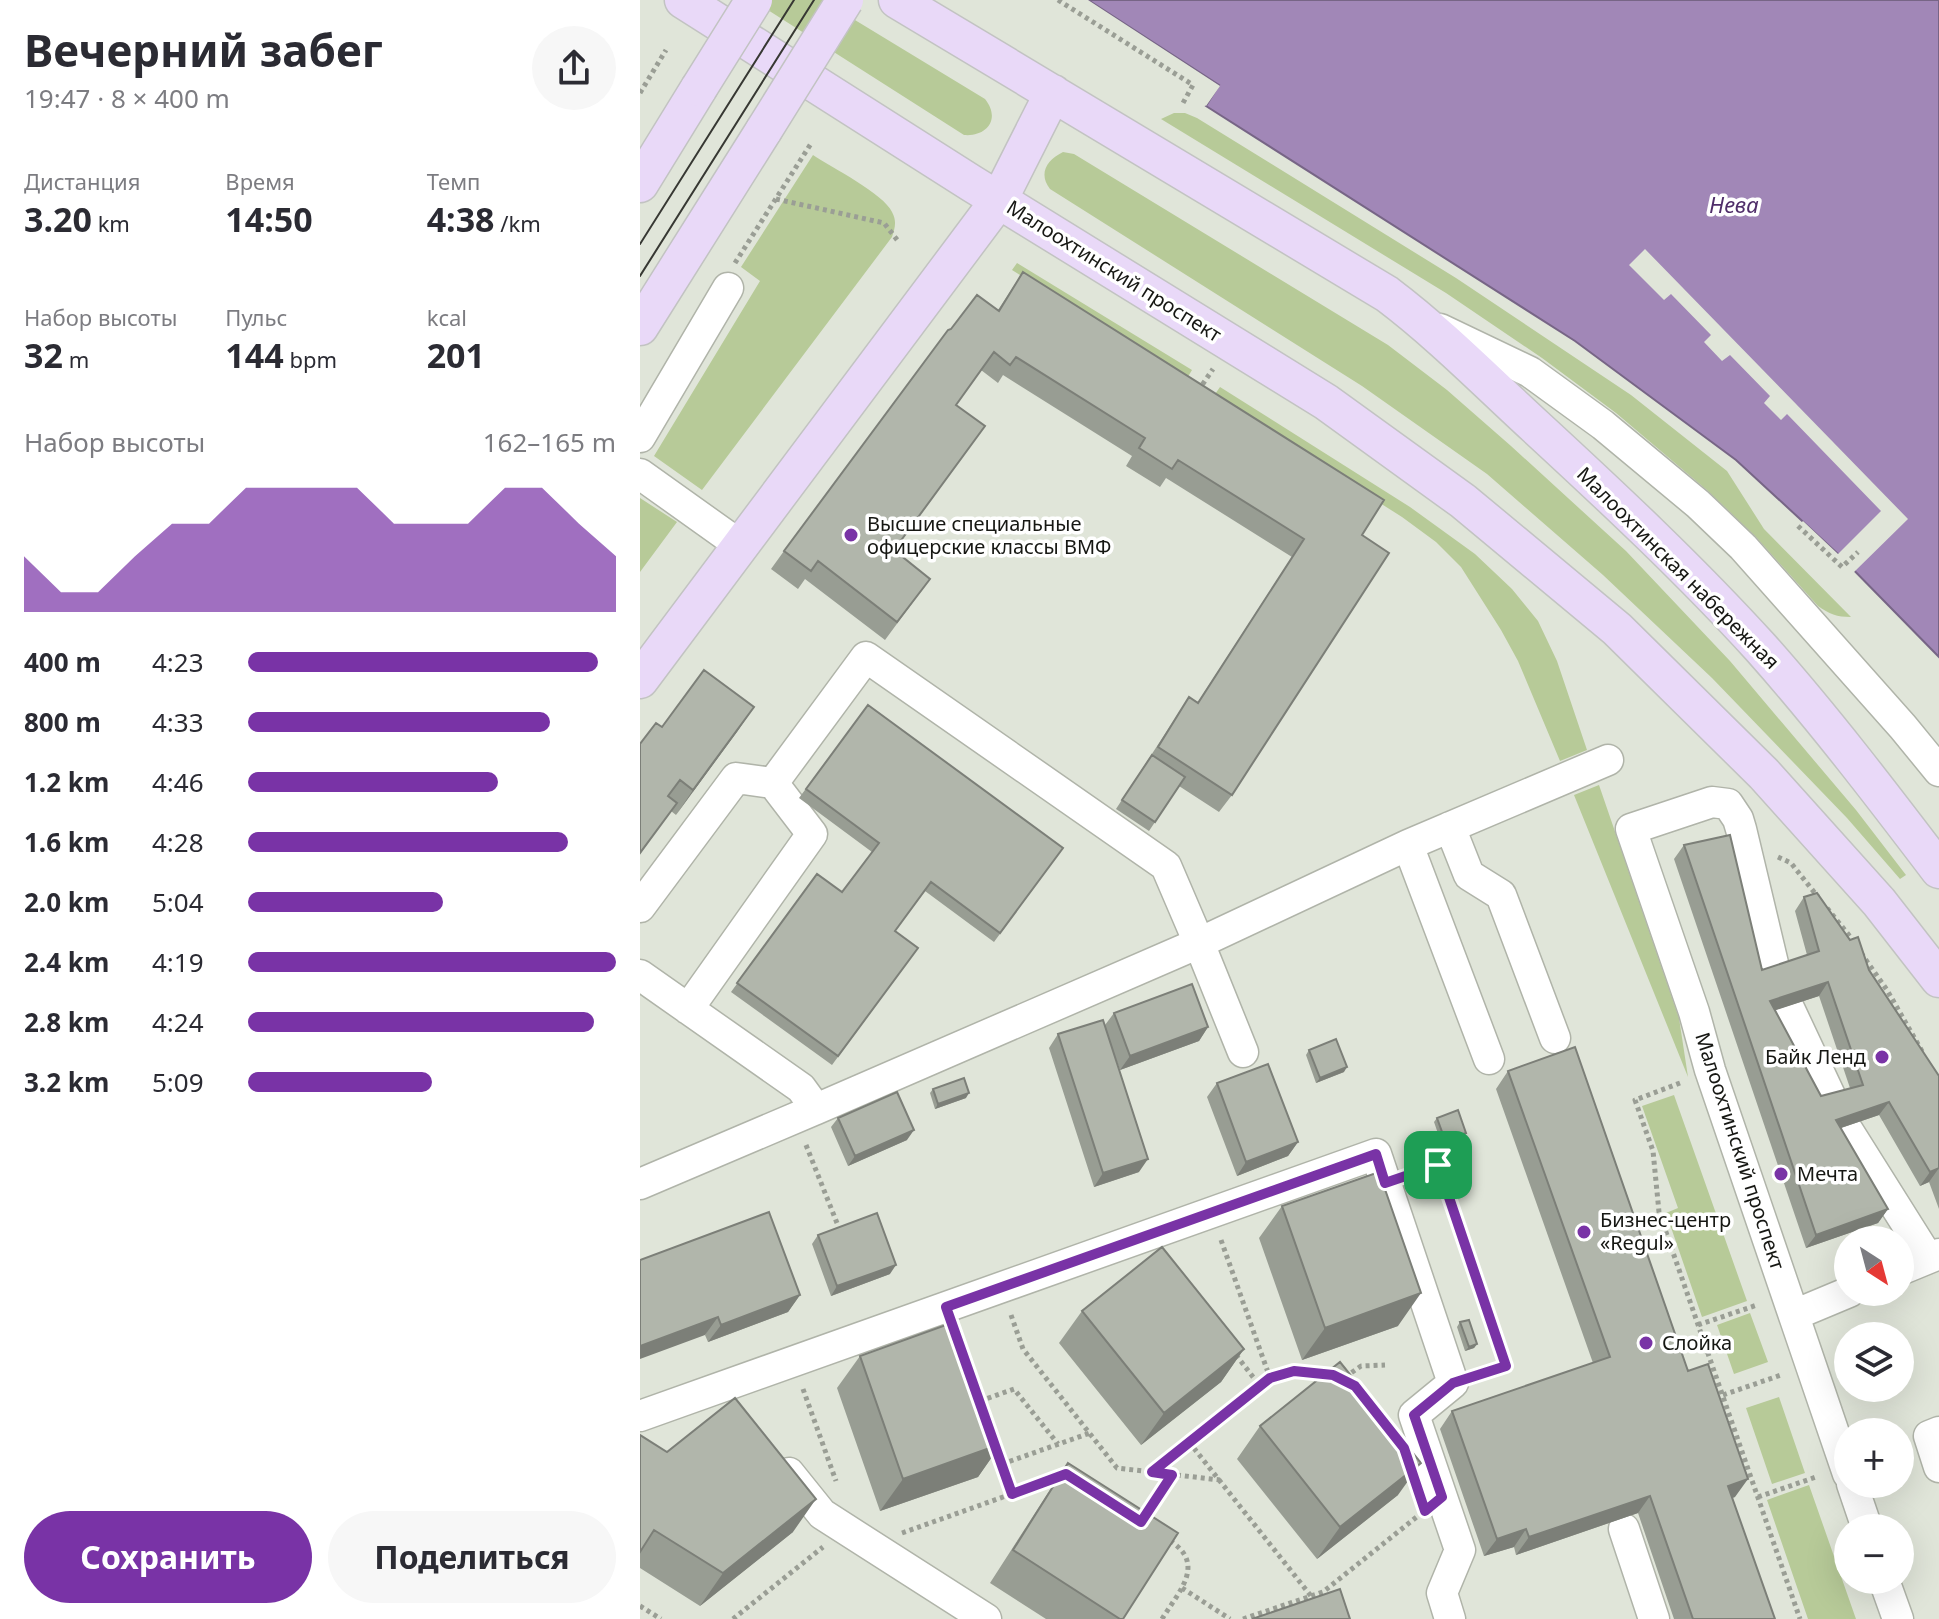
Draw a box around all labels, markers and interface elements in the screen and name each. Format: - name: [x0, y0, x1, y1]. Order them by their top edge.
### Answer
- text: Вечерний забег: [24, 20, 383, 80]
- button: share: [532, 26, 616, 110]
- text: 19:47 · 8 × 400 m: [24, 80, 230, 116]
- text: Дистанция: [24, 166, 140, 196]
- text: Время: [225, 166, 295, 196]
- text: Темп: [427, 166, 480, 196]
- water label: Нева: [1709, 189, 1759, 219]
- street label: Малоохтинский проспект: [1002, 193, 1227, 348]
- text: 3.20: [24, 196, 92, 242]
- text: 14:50: [225, 196, 313, 242]
- text: 4:38: [427, 196, 495, 242]
- text: km: [92, 208, 130, 238]
- text: /km: [495, 208, 541, 238]
- text: Набор высоты: [24, 302, 177, 332]
- text: Пульс: [225, 302, 287, 332]
- text: kcal: [427, 302, 467, 332]
- text: 32: [24, 332, 63, 378]
- text: 144: [225, 332, 284, 378]
- text: 201: [427, 332, 485, 378]
- text: m: [63, 344, 89, 374]
- text: bpm: [284, 344, 337, 374]
- text: Набор высоты: [24, 424, 205, 460]
- text: 162–165 m: [483, 424, 616, 460]
- street label: Малоохтинская набережная: [1571, 461, 1785, 675]
- place label: Высшие специальные офицерские классы ВМФ: [867, 510, 1111, 560]
- marker: Высшие специальные офицерские классы ВМФ: [842, 526, 860, 544]
- text: 400 m: [24, 644, 101, 680]
- text: 4:23: [152, 644, 204, 680]
- text: 800 m: [24, 704, 101, 740]
- text: 4:33: [152, 704, 204, 740]
- text: 1.2 km: [24, 764, 109, 800]
- text: 4:46: [152, 764, 204, 800]
- text: 1.6 km: [24, 824, 109, 860]
- text: 4:28: [152, 824, 204, 860]
- text: 2.0 km: [24, 884, 109, 920]
- text: 5:04: [152, 884, 204, 920]
- text: 2.4 km: [24, 944, 109, 980]
- text: 4:19: [152, 944, 204, 980]
- text: 2.8 km: [24, 1004, 109, 1040]
- text: 4:24: [152, 1004, 204, 1040]
- street label: Малоохтинский проспект: [1689, 1029, 1792, 1273]
- place label: Байк Ленд: [1765, 1043, 1866, 1070]
- marker: Байк Ленд: [1873, 1048, 1891, 1066]
- text: 3.2 km: [24, 1064, 109, 1100]
- text: 5:09: [152, 1064, 204, 1100]
- pin: [1404, 1131, 1472, 1199]
- icon: arrive: [1416, 1143, 1460, 1187]
- place label: Мечта: [1797, 1160, 1858, 1187]
- marker: Мечта: [1772, 1165, 1790, 1183]
- place label: Бизнес-центр «Regul»: [1600, 1206, 1731, 1256]
- marker: Бизнес-центр «Regul»: [1575, 1223, 1593, 1241]
- north arrow: [1834, 1226, 1914, 1306]
- map controls: [1834, 1226, 1914, 1594]
- button: layers: [1834, 1322, 1914, 1402]
- place label: Слойка: [1662, 1329, 1732, 1356]
- marker: Слойка: [1637, 1334, 1655, 1352]
- button: +: [1834, 1418, 1914, 1498]
- button: Сохранить: [24, 1511, 312, 1603]
- button: Поделиться: [328, 1511, 616, 1603]
- button: −: [1834, 1514, 1914, 1594]

